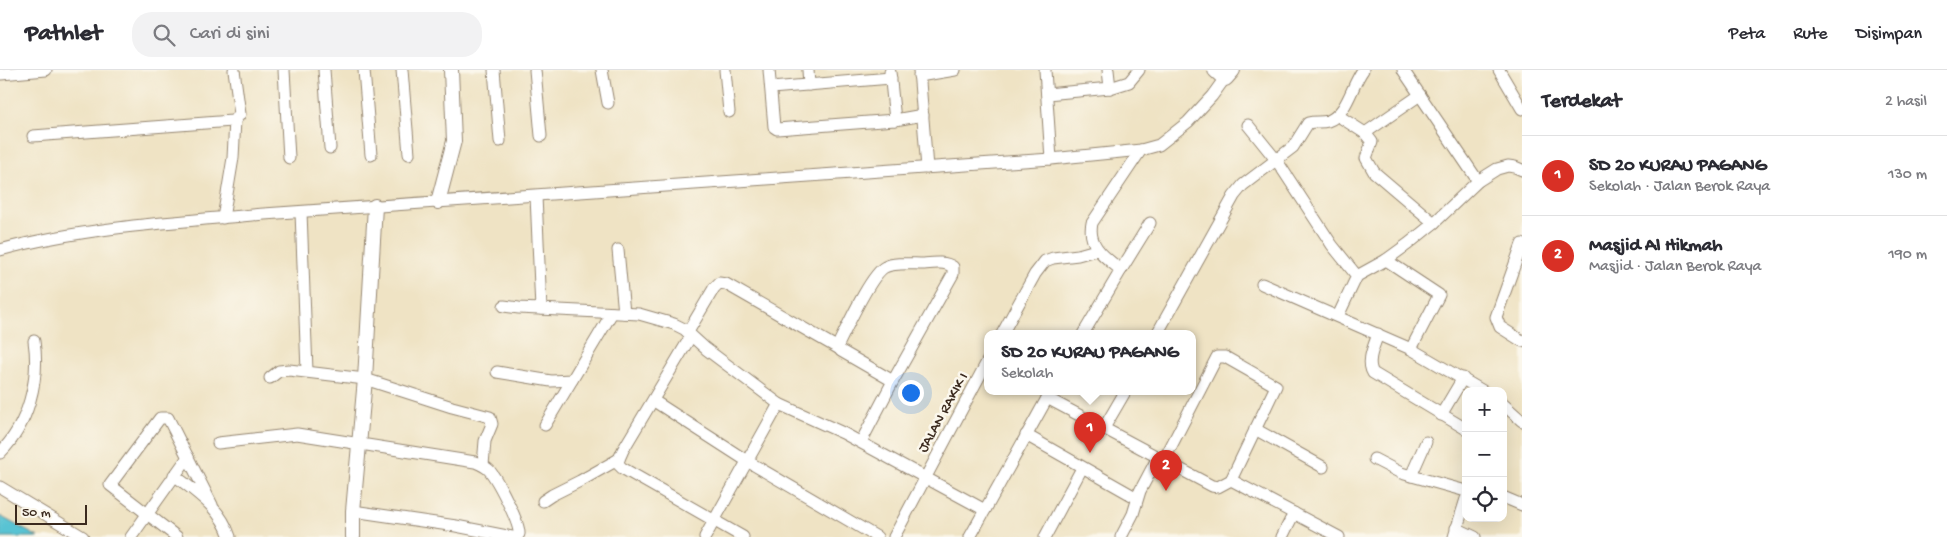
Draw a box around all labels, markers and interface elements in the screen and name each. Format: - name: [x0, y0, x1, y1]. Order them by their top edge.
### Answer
- search box: [132, 12, 482, 57]
- text: Pathlet: [25, 20, 102, 49]
- icon: search: [150, 21, 178, 49]
- text: Cari di sini: [190, 23, 270, 46]
- text: Peta: [1729, 24, 1765, 45]
- text: Rute: [1793, 24, 1828, 45]
- text: Disimpan: [1856, 24, 1922, 45]
- text: Terdekat: [1542, 90, 1621, 115]
- text: 2 hasil: [1885, 93, 1927, 112]
- text: SD 20 KURAU PAGANG: [1589, 155, 1767, 178]
- text: 1: [1555, 166, 1561, 185]
- text: 130 m: [1888, 166, 1927, 185]
- text: Sekolah · Jalan Berok Raya: [1589, 178, 1770, 197]
- text: Masjid Al Hikmah: [1589, 235, 1723, 258]
- text: 2: [1554, 246, 1562, 265]
- text: 190 m: [1888, 246, 1927, 265]
- text: Masjid · Jalan Berok Raya: [1589, 258, 1761, 277]
- popup: [984, 330, 1196, 395]
- text: SD 20 KURAU PAGANG: [1001, 342, 1179, 365]
- text: Sekolah: [1001, 365, 1053, 384]
- street label: JALAN RAKIK I: [914, 370, 973, 456]
- your location: [898, 380, 924, 406]
- map controls: [1462, 387, 1507, 522]
- button: +: [1462, 387, 1507, 432]
- pin: 1: [1074, 412, 1106, 453]
- button: −: [1462, 432, 1507, 477]
- pin: 2: [1150, 450, 1182, 491]
- button: locate: [1462, 477, 1507, 522]
- scale bar: [15, 502, 88, 525]
- text: 50 m: [22, 505, 51, 522]

